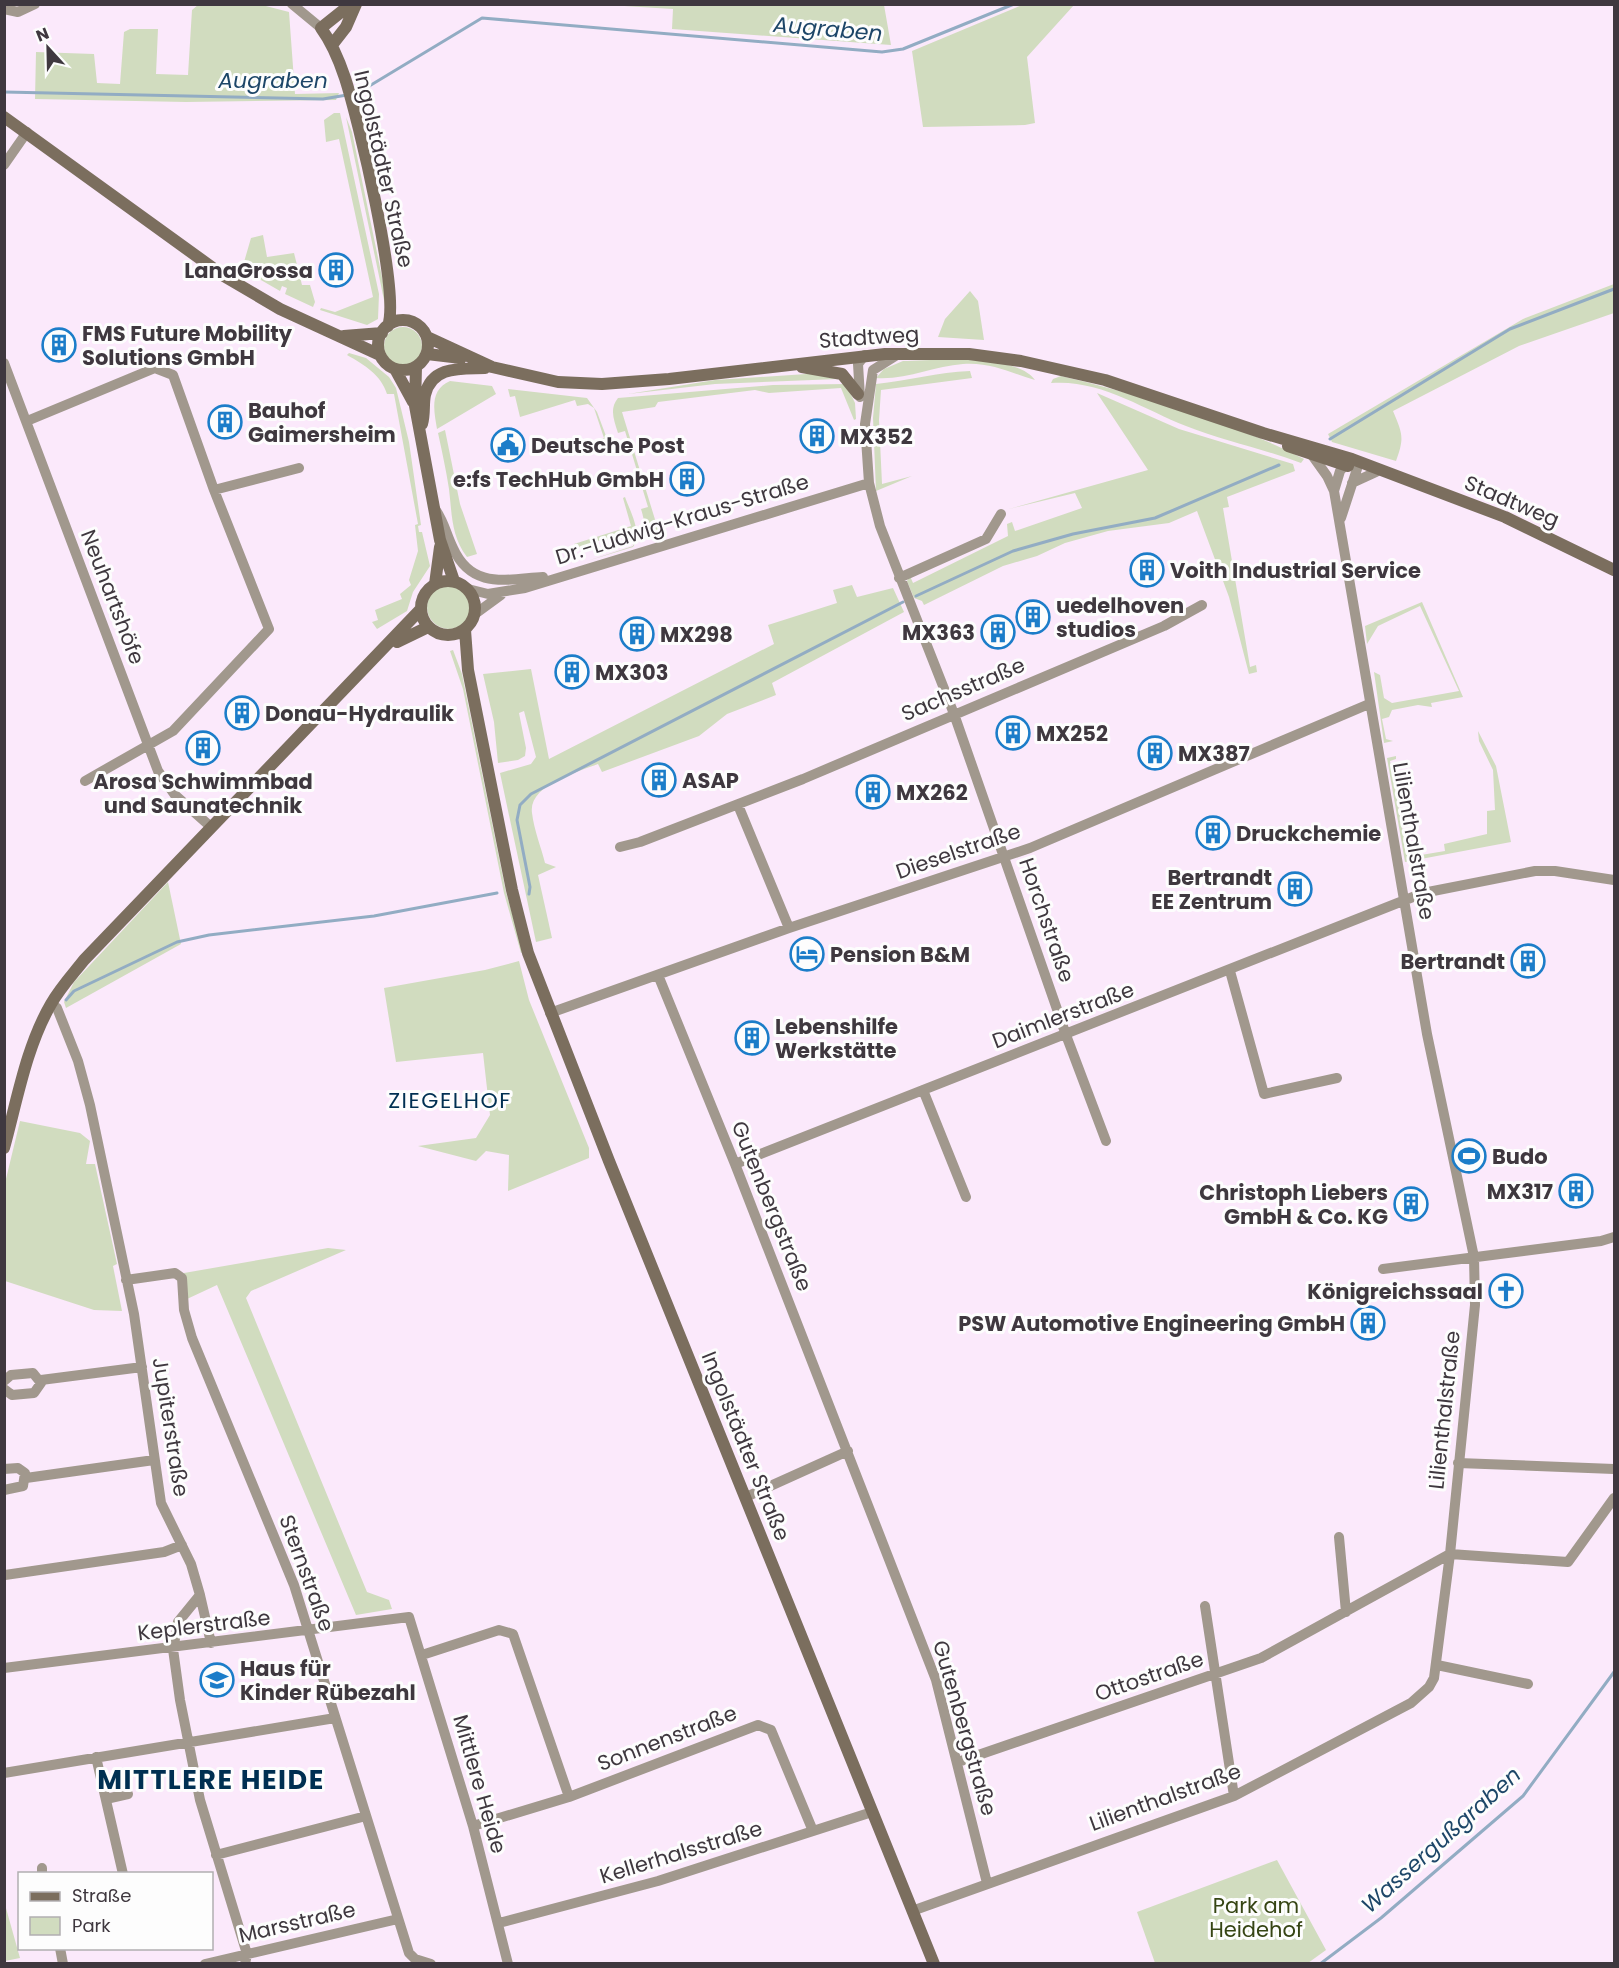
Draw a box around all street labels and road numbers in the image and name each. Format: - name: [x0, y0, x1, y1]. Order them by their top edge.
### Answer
- street label: Ingolstädter Straße: [347, 67, 421, 271]
- street label: Stadtweg: [818, 319, 920, 355]
- street label: Dr.-Ludwig-Kraus-Straße: [552, 467, 812, 571]
- street label: Stadtweg: [1460, 468, 1564, 534]
- street label: Neuhartshöfe: [74, 525, 152, 669]
- street label: Sachsstraße: [897, 650, 1029, 728]
- street label: Lilienthalstraße: [1386, 760, 1442, 922]
- street label: Dieselstraße: [892, 816, 1024, 886]
- street label: Horchstraße: [1012, 854, 1082, 986]
- street label: Daimlerstraße: [988, 975, 1138, 1055]
- street label: Gutenbergstraße: [725, 1117, 819, 1295]
- street label: Lilienthalstraße: [1421, 1329, 1467, 1491]
- street label: Ingolstädter Straße: [695, 1347, 797, 1545]
- street label: Jupiterstraße: [146, 1355, 196, 1499]
- street label: Sternstraße: [272, 1511, 342, 1635]
- street label: Keplerstraße: [136, 1602, 272, 1648]
- street label: Gutenbergstraße: [926, 1637, 1004, 1819]
- street label: Ottostraße: [1091, 1644, 1207, 1708]
- street label: Sonnenstraße: [593, 1698, 741, 1778]
- street label: Mittlere Heide: [446, 1711, 514, 1857]
- street label: Lilienthalstraße: [1085, 1756, 1245, 1838]
- street label: Kellerhalsstraße: [596, 1813, 766, 1891]
- street label: Marsstraße: [236, 1894, 358, 1950]

